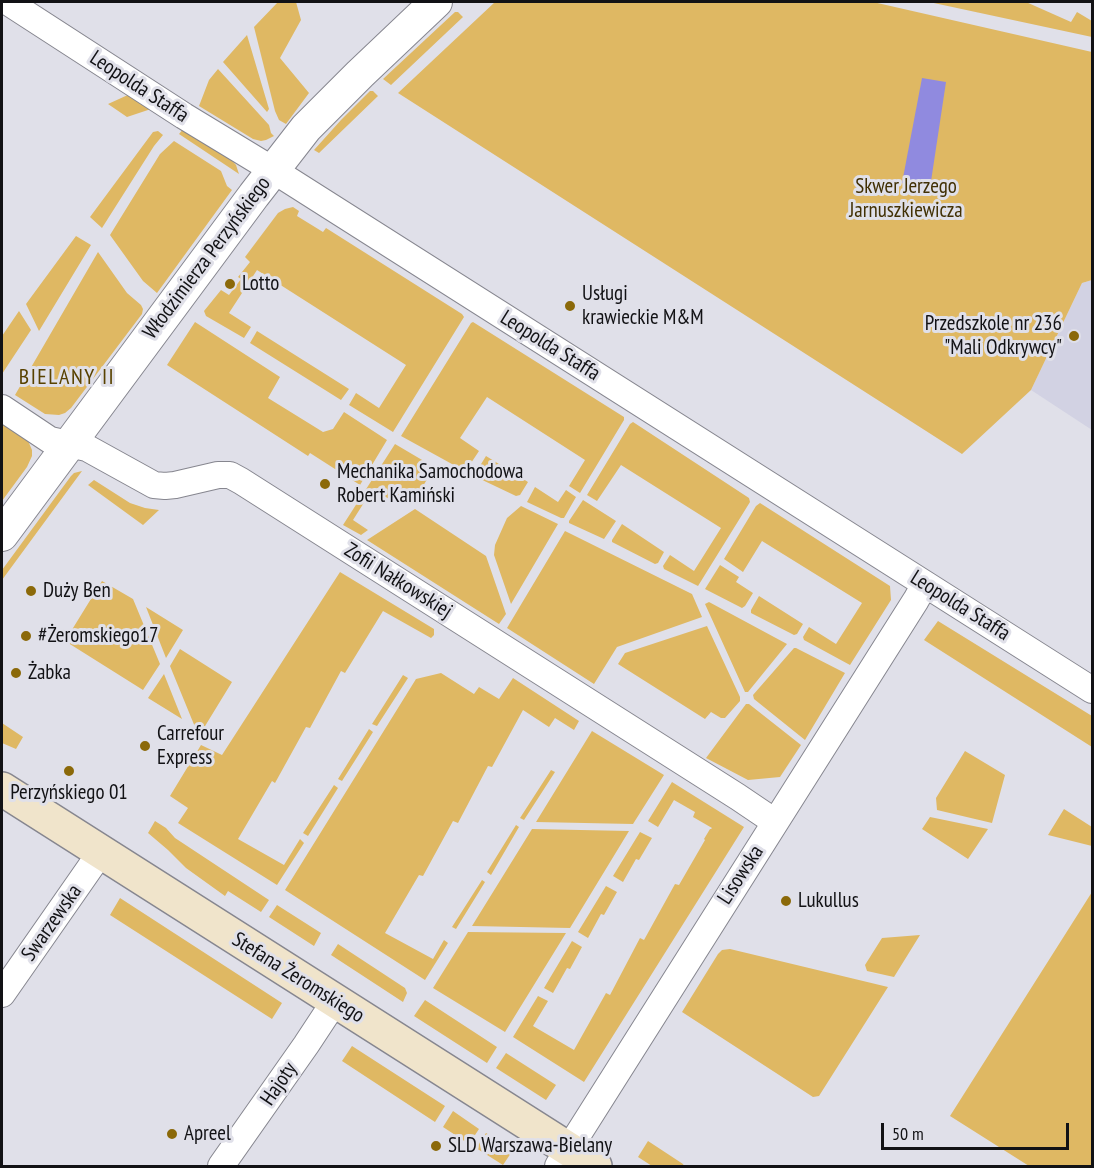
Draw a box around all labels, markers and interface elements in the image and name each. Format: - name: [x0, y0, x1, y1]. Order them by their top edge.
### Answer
- street label: Leopolda Staffa: [85, 46, 193, 128]
- street label: Włodzimierza Perzyńskiego: [138, 172, 276, 344]
- park label: Skwer Jerzego Jarnuszkiewicza: [849, 174, 963, 224]
- place label: Lotto: [242, 271, 279, 297]
- marker: Lotto: [223, 277, 237, 291]
- place label: Usługi krawieckie M&M: [582, 281, 704, 331]
- marker: Usługi krawieckie M&M: [563, 299, 577, 313]
- street label: Leopolda Staffa: [496, 305, 604, 387]
- place label: Przedszkole nr 236 "Mali Odkrywcy": [925, 311, 1062, 361]
- marker: Przedszkole nr 236 "Mali Odkrywcy": [1067, 329, 1081, 343]
- district label: BIELANY II: [19, 365, 115, 391]
- place label: Mechanika Samochodowa Robert Kamiński: [337, 459, 523, 509]
- marker: Mechanika Samochodowa Robert Kamiński: [318, 477, 332, 491]
- street label: Zofii Nałkowskiej: [339, 538, 457, 624]
- street label: Leopolda Staffa: [906, 565, 1014, 647]
- place label: Duży Ben: [43, 578, 111, 604]
- marker: Duży Ben: [24, 584, 38, 598]
- place label: #Żeromskiego17: [38, 623, 158, 649]
- marker: #Żeromskiego17: [19, 629, 33, 643]
- place label: Żabka: [28, 660, 71, 686]
- marker: Żabka: [9, 666, 23, 680]
- place label: Carrefour Express: [157, 721, 224, 771]
- marker: Carrefour Express: [138, 739, 152, 753]
- marker: Perzyńskiego 01: [62, 764, 76, 778]
- place label: Perzyńskiego 01: [10, 780, 128, 806]
- street label: Lisowska: [713, 841, 769, 909]
- street label: Swarzewska: [17, 880, 87, 966]
- place label: Lukullus: [798, 888, 859, 914]
- marker: Lukullus: [779, 894, 793, 908]
- street label: Stefana Żeromskiego: [227, 927, 369, 1029]
- street label: Hajoty: [255, 1058, 303, 1110]
- scale bar: [884, 1111, 1072, 1149]
- place label: Apreel: [184, 1121, 231, 1147]
- text: 50 m: [892, 1122, 924, 1145]
- marker: Apreel: [165, 1127, 179, 1141]
- place label: SLD Warszawa-Bielany: [448, 1133, 612, 1159]
- marker: SLD Warszawa-Bielany: [429, 1139, 443, 1153]

